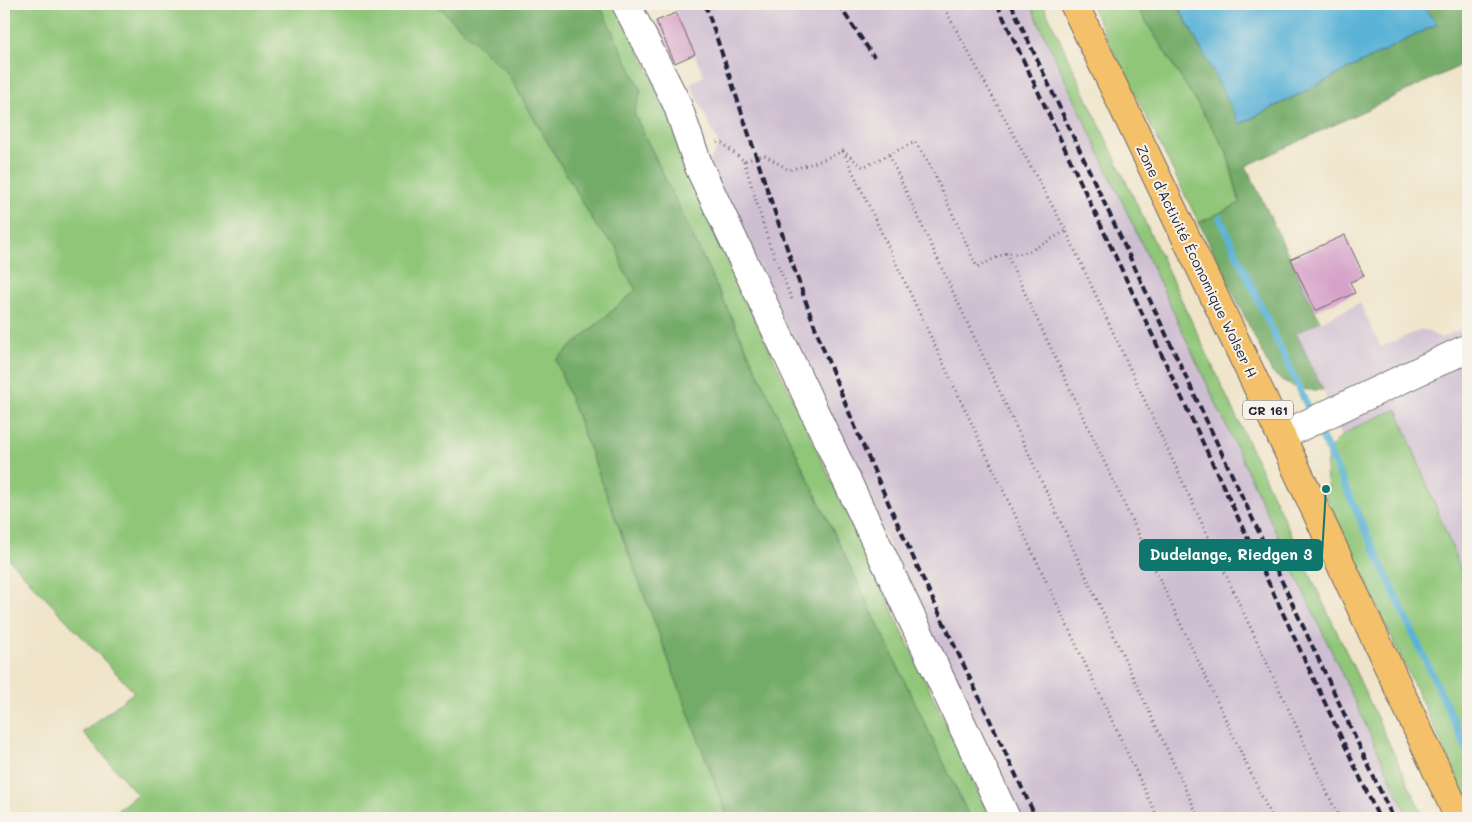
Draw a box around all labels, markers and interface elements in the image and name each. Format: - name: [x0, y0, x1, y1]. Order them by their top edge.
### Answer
- street label: Zone d'Activité Économique Wolser H: [1132, 141, 1262, 381]
- road number: CR 161: [1243, 400, 1293, 420]
- callout: Dudelange, Riedgen 3: [1140, 540, 1322, 570]
- text: Dudelange, Riedgen 3: [1150, 544, 1312, 564]

